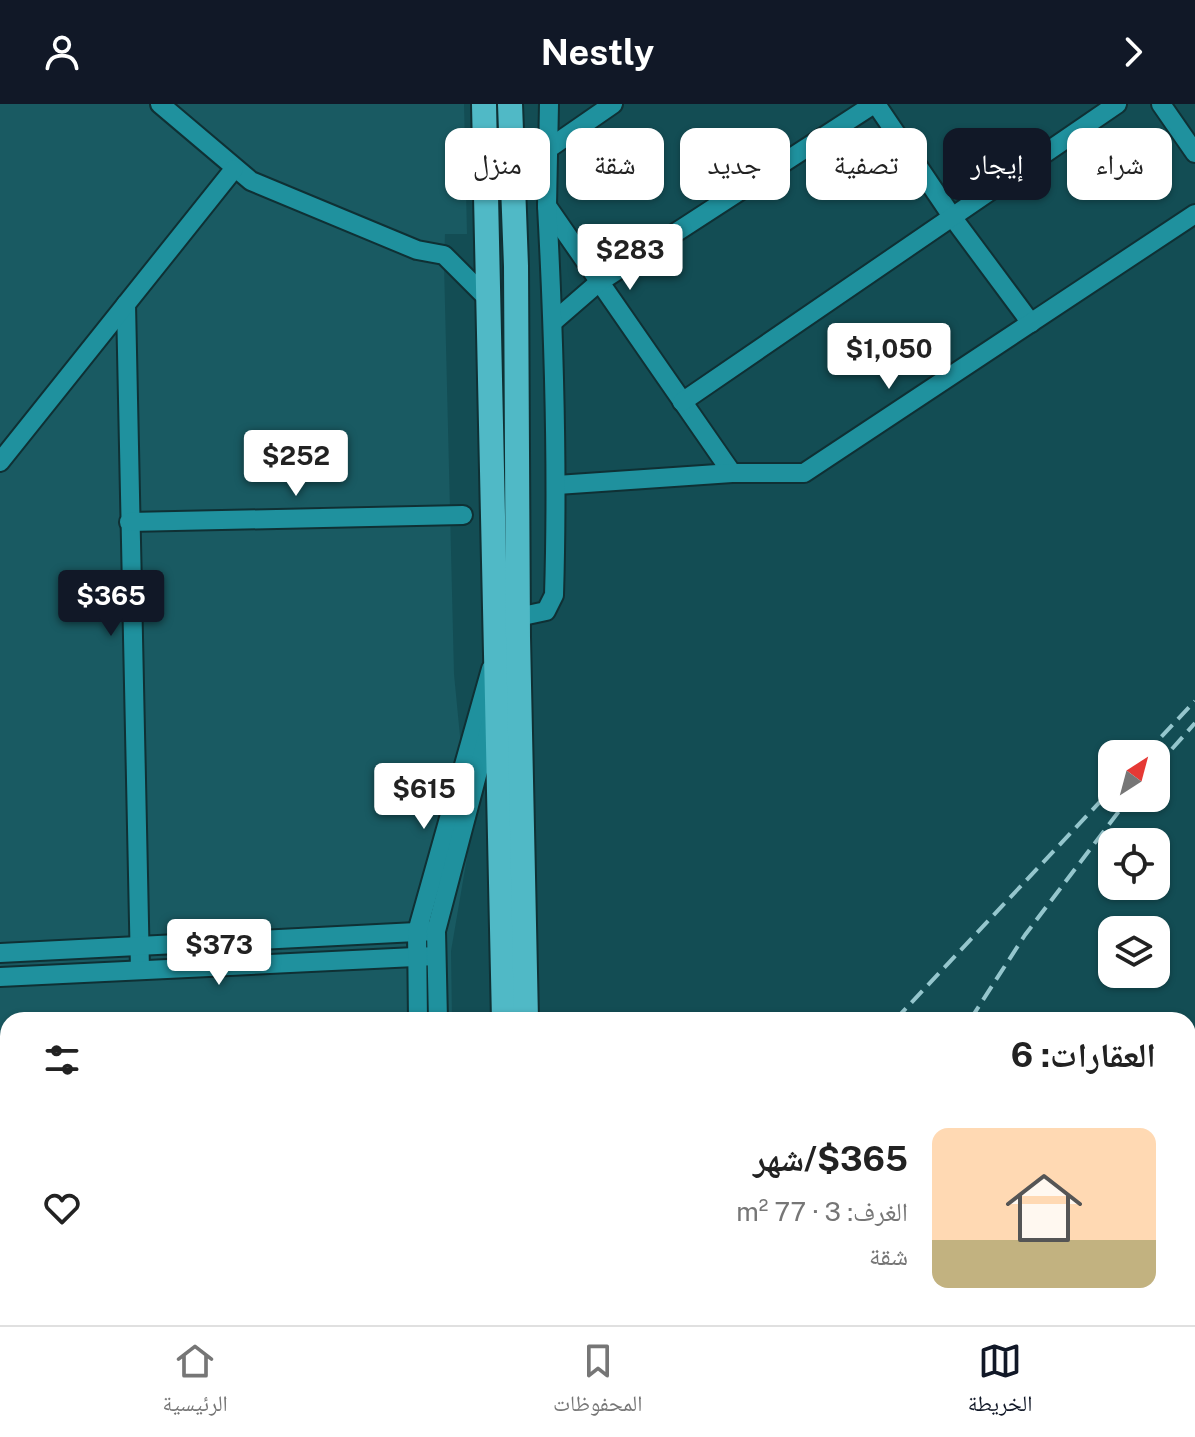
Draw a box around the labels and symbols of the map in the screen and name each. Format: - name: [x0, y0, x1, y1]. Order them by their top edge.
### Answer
- pin: $283: [583, 224, 677, 292]
- pin: $1,050: [824, 323, 954, 391]
- pin: $252: [249, 430, 343, 498]
- pin: $365: [64, 570, 158, 638]
- north arrow: [1098, 740, 1170, 812]
- pin: $615: [377, 763, 471, 831]
- pin: $373: [172, 919, 266, 987]

